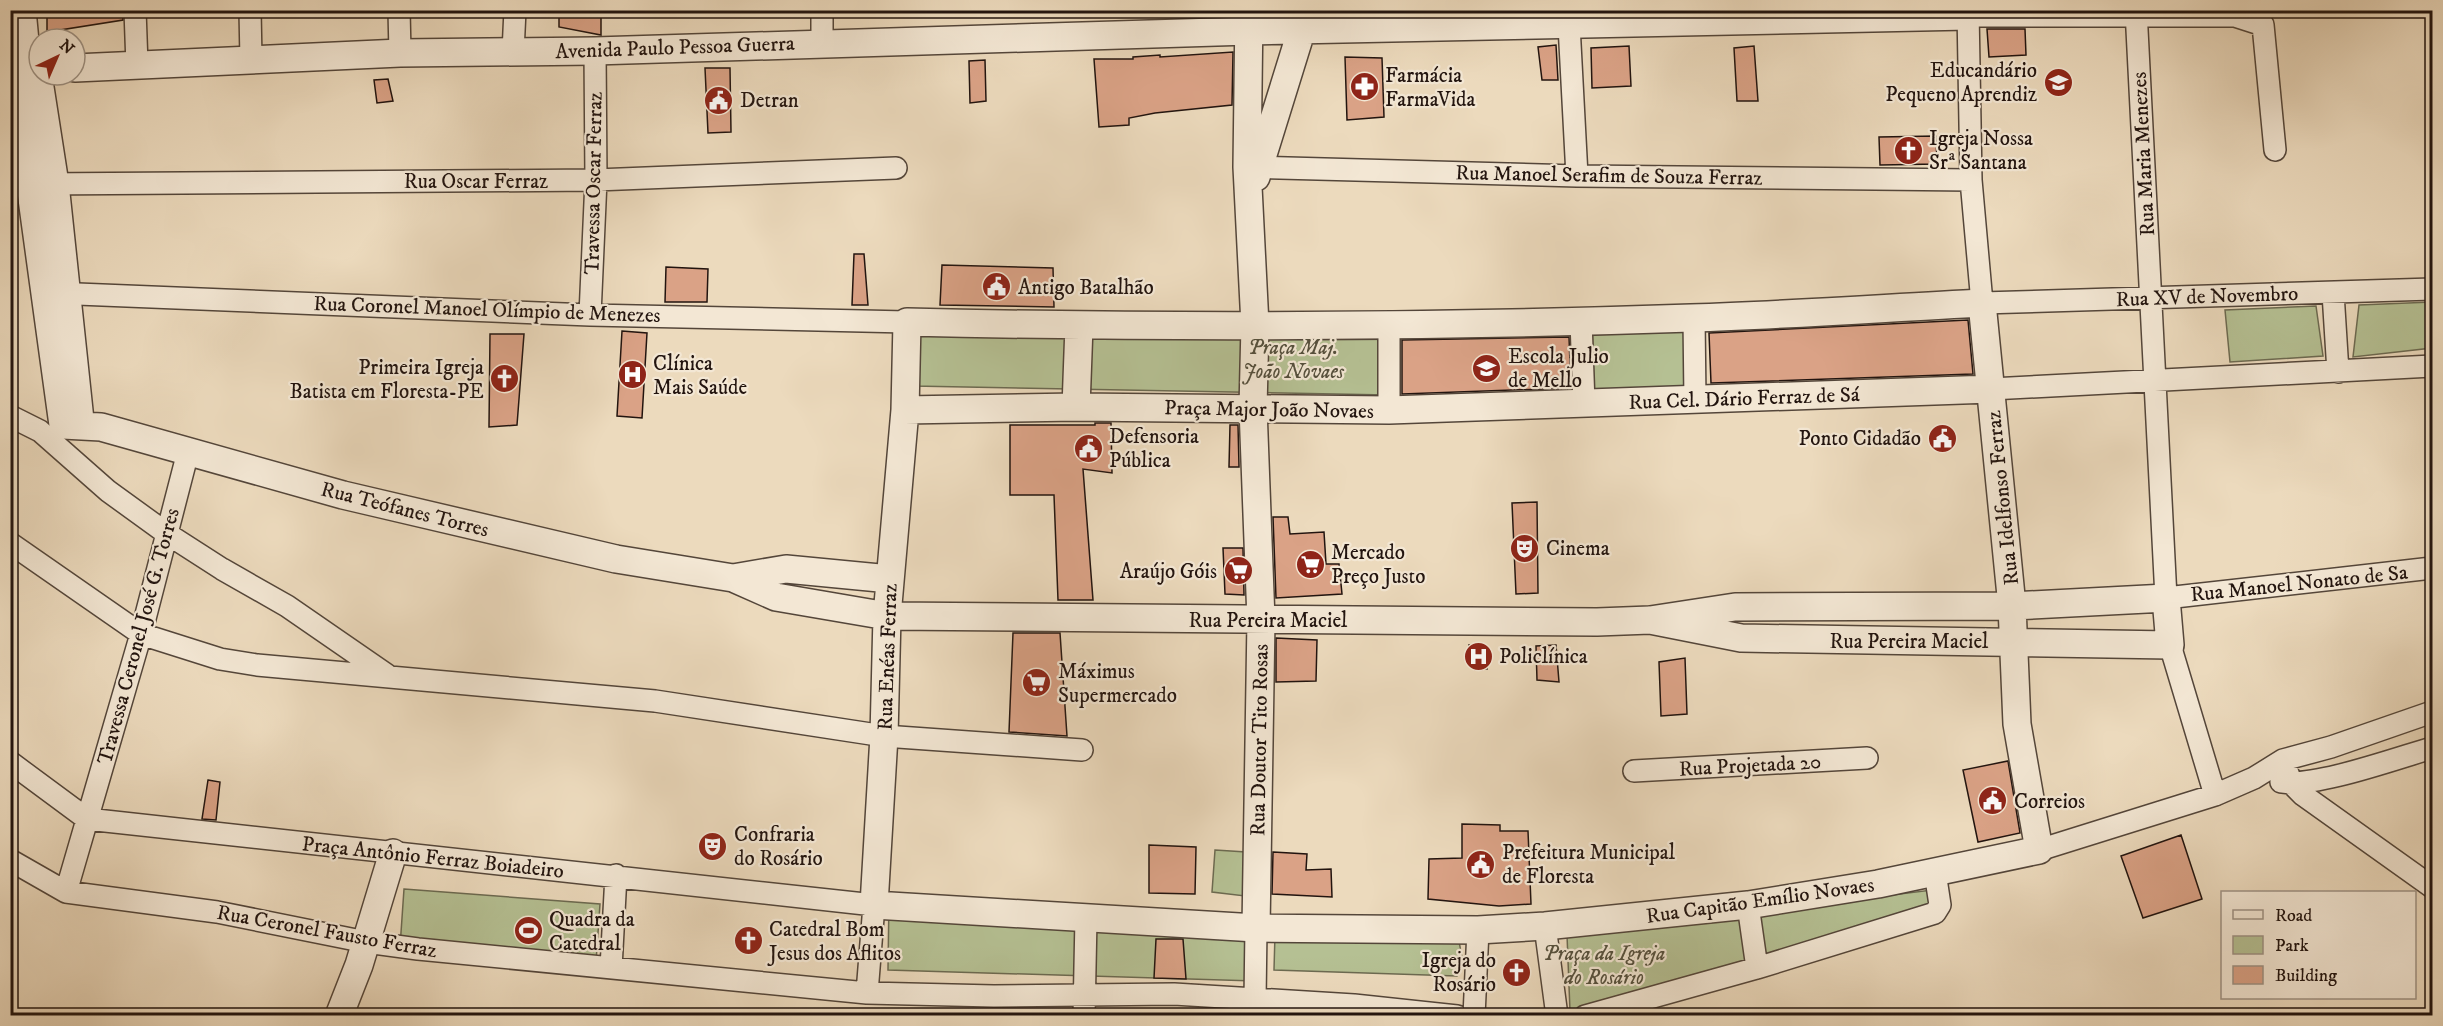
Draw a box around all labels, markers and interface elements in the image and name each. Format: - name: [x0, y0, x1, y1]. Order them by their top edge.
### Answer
- north arrow: [27, 27, 87, 87]
- street label: Avenida Paulo Pessoa Guerra: [555, 31, 795, 65]
- text: N: [55, 35, 78, 59]
- place label: Educandário Pequeno Aprendiz: [1885, 58, 2037, 108]
- place label: Farmácia FarmaVida: [1385, 63, 1476, 113]
- school or university icon: Educandário Pequeno Aprendiz: [2042, 66, 2074, 98]
- pharmacy icon: Farmácia FarmaVida: [1348, 71, 1380, 103]
- street label: Rua Maria Menezes: [2127, 71, 2161, 237]
- public building icon: Detran: [703, 84, 735, 116]
- place label: Detran: [740, 88, 799, 114]
- street label: Travessa Oscar Ferraz: [579, 91, 609, 275]
- place label: Igreja Nossa Srª Santana: [1929, 126, 2033, 176]
- church icon: Igreja Nossa Srª Santana: [1892, 134, 1924, 166]
- street label: Rua Manoel Serafim de Souza Ferraz: [1455, 160, 1763, 192]
- street label: Rua Oscar Ferraz: [404, 169, 548, 195]
- public building icon: Antigo Batalhão: [981, 271, 1013, 303]
- place label: Antigo Batalhão: [1018, 275, 1154, 301]
- street label: Rua XV de Novembro: [2115, 281, 2299, 313]
- street label: Rua Coronel Manoel Olímpio de Menezes: [313, 291, 661, 329]
- park label: Praça Maj. João Novaes: [1242, 335, 1345, 385]
- place label: Escola Julio de Mello: [1508, 344, 1609, 394]
- place label: Clínica Mais Saúde: [653, 351, 748, 401]
- school or university icon: Escola Julio de Mello: [1471, 352, 1503, 384]
- place label: Primeira Igreja Batista em Floresta-PE: [290, 355, 484, 405]
- hospital icon: Clínica Mais Saúde: [616, 359, 648, 391]
- church icon: Primeira Igreja Batista em Floresta-PE: [489, 363, 521, 395]
- street label: Rua Cel. Dário Ferraz de Sá: [1628, 382, 1860, 416]
- street label: Praça Major João Novaes: [1164, 395, 1374, 425]
- street label: Rua Idelfonso Ferraz: [1981, 409, 2025, 587]
- public building icon: Ponto Cidadão: [1926, 422, 1958, 454]
- place label: Defensoria Pública: [1109, 424, 1199, 474]
- place label: Ponto Cidadão: [1798, 426, 1921, 452]
- public building icon: Defensoria Pública: [1072, 432, 1104, 464]
- street label: Rua Teófanes Torres: [318, 477, 491, 543]
- street label: Travessa Ceronel José G. Torres: [92, 505, 186, 767]
- theatre icon: Cinema: [1509, 532, 1541, 564]
- place label: Cinema: [1546, 536, 1610, 562]
- place label: Mercado Preço Justo: [1331, 540, 1426, 590]
- supermarket icon: Mercado Preço Justo: [1294, 548, 1326, 580]
- supermarket icon: Araújo Góis: [1222, 555, 1254, 587]
- place label: Araújo Góis: [1120, 559, 1217, 585]
- street label: Rua Manoel Nonato de Sa: [2189, 560, 2409, 608]
- street label: Rua Enéas Ferraz: [872, 583, 904, 731]
- street label: Rua Pereira Maciel: [1189, 608, 1348, 634]
- street label: Rua Pereira Maciel: [1830, 629, 1989, 655]
- hospital icon: Policlínica: [1462, 640, 1494, 672]
- street label: Rua Doutor Tito Rosas: [1245, 644, 1275, 836]
- place label: Policlínica: [1499, 644, 1588, 670]
- place label: Máximus Supermercado: [1058, 659, 1177, 709]
- supermarket icon: Máximus Supermercado: [1021, 667, 1053, 699]
- street label: Rua Projetada 20: [1678, 749, 1822, 783]
- public building icon: Correios: [1977, 785, 2009, 817]
- place label: Correios: [2014, 789, 2085, 815]
- place label: Confraria do Rosário: [734, 822, 823, 872]
- theatre icon: Confraria do Rosário: [697, 830, 729, 862]
- street label: Praça Antônio Ferraz Boiadeiro: [301, 831, 565, 885]
- place label: Prefeitura Municipal de Floresta: [1502, 840, 1676, 890]
- public building icon: Prefeitura Municipal de Floresta: [1465, 848, 1497, 880]
- street label: Rua Capitão Emílio Novaes: [1644, 872, 1876, 930]
- legend: [2221, 891, 2416, 999]
- street label: Rua Ceronel Fausto Ferraz: [215, 900, 439, 964]
- text: Road: [2275, 905, 2312, 927]
- place label: Quadra da Catedral: [549, 907, 635, 957]
- sports icon: Quadra da Catedral: [512, 915, 544, 947]
- place label: Catedral Bom Jesus dos Aflitos: [767, 917, 901, 967]
- church icon: Catedral Bom Jesus dos Aflitos: [732, 925, 764, 957]
- text: Park: [2275, 935, 2309, 957]
- park label: Praça da Igreja do Rosário: [1543, 941, 1665, 991]
- place label: Igreja do Rosário: [1421, 948, 1496, 998]
- church icon: Igreja do Rosário: [1501, 956, 1533, 988]
- text: Building: [2275, 965, 2337, 987]

